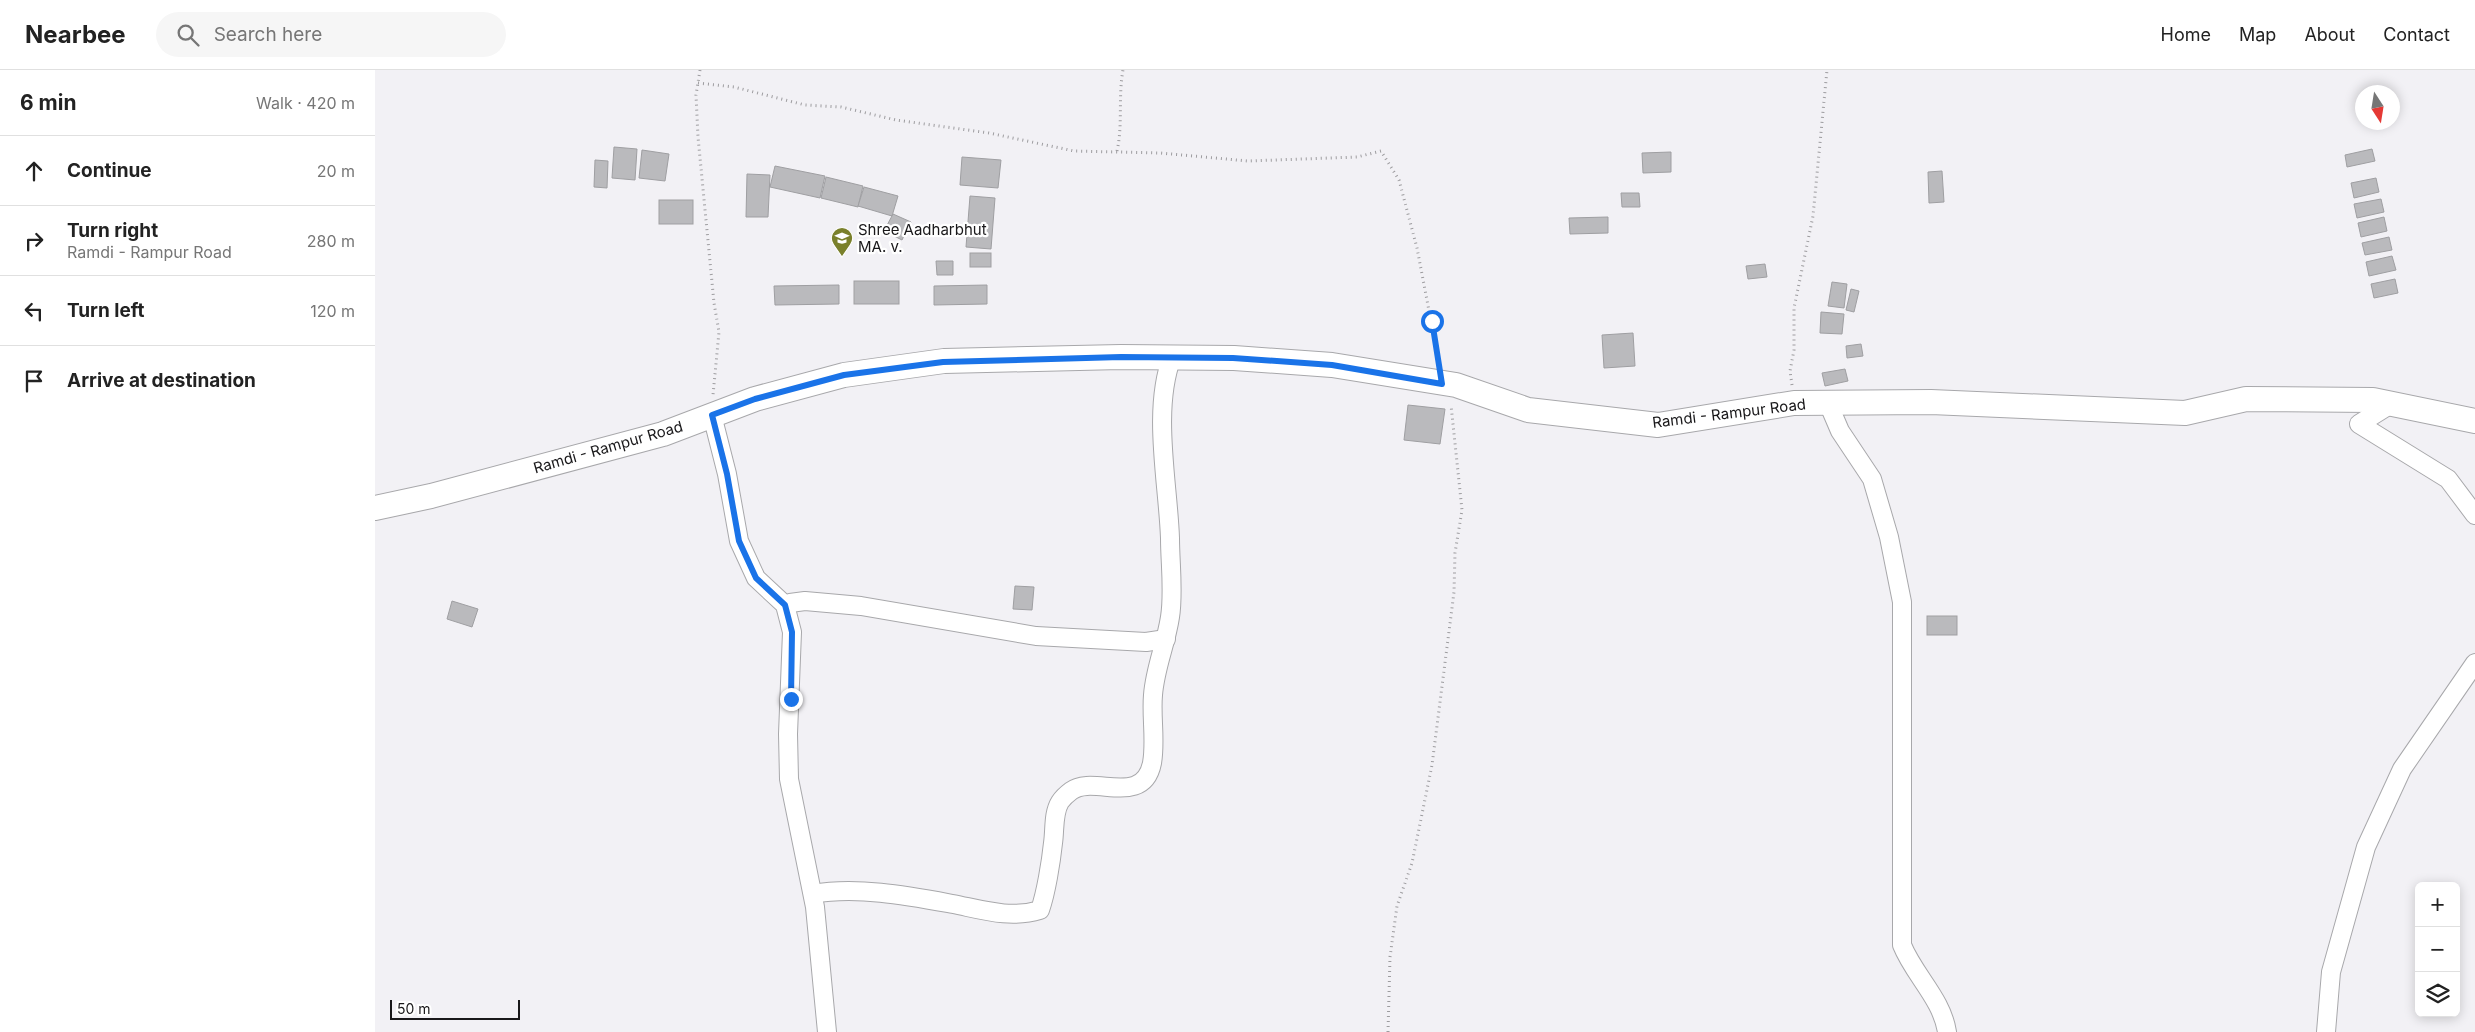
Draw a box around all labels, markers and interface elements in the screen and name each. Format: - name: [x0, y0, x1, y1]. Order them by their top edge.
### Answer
- search box: [156, 12, 506, 57]
- text: Nearbee: [25, 20, 126, 49]
- icon: search: [174, 21, 202, 49]
- text: Search here: [214, 23, 322, 46]
- text: Home: [2161, 24, 2211, 45]
- text: Map: [2239, 24, 2276, 45]
- text: About: [2304, 24, 2355, 45]
- text: Contact: [2383, 24, 2450, 45]
- north arrow: [2355, 85, 2400, 130]
- text: 6 min: [20, 90, 77, 115]
- text: Walk · 420 m: [256, 93, 355, 113]
- icon: ahead: [20, 157, 48, 185]
- text: Continue: [67, 159, 152, 182]
- text: 20 m: [317, 161, 355, 181]
- text: Turn right: [67, 219, 158, 242]
- place label: Shree Aadharbhut MA. v.: [858, 220, 987, 256]
- school or university icon: Shree Aadharbhut MA. v.: [830, 226, 854, 257]
- icon: right: [20, 227, 48, 255]
- text: 280 m: [307, 231, 355, 251]
- text: Ramdi - Rampur Road: [67, 242, 232, 262]
- icon: left: [20, 297, 48, 325]
- text: Turn left: [67, 299, 145, 322]
- text: 120 m: [310, 301, 355, 321]
- route start: [1421, 310, 1444, 333]
- icon: arrive: [20, 367, 48, 395]
- text: Arrive at destination: [67, 369, 256, 392]
- street label: Ramdi - Rampur Road: [1651, 394, 1807, 432]
- street label: Ramdi - Rampur Road: [531, 417, 685, 477]
- route end: [780, 688, 803, 711]
- map controls: [2415, 882, 2460, 1017]
- button: +: [2415, 882, 2460, 927]
- button: −: [2415, 927, 2460, 972]
- button: layers: [2415, 972, 2460, 1017]
- scale bar: [390, 997, 520, 1020]
- text: 50 m: [397, 1000, 431, 1017]

